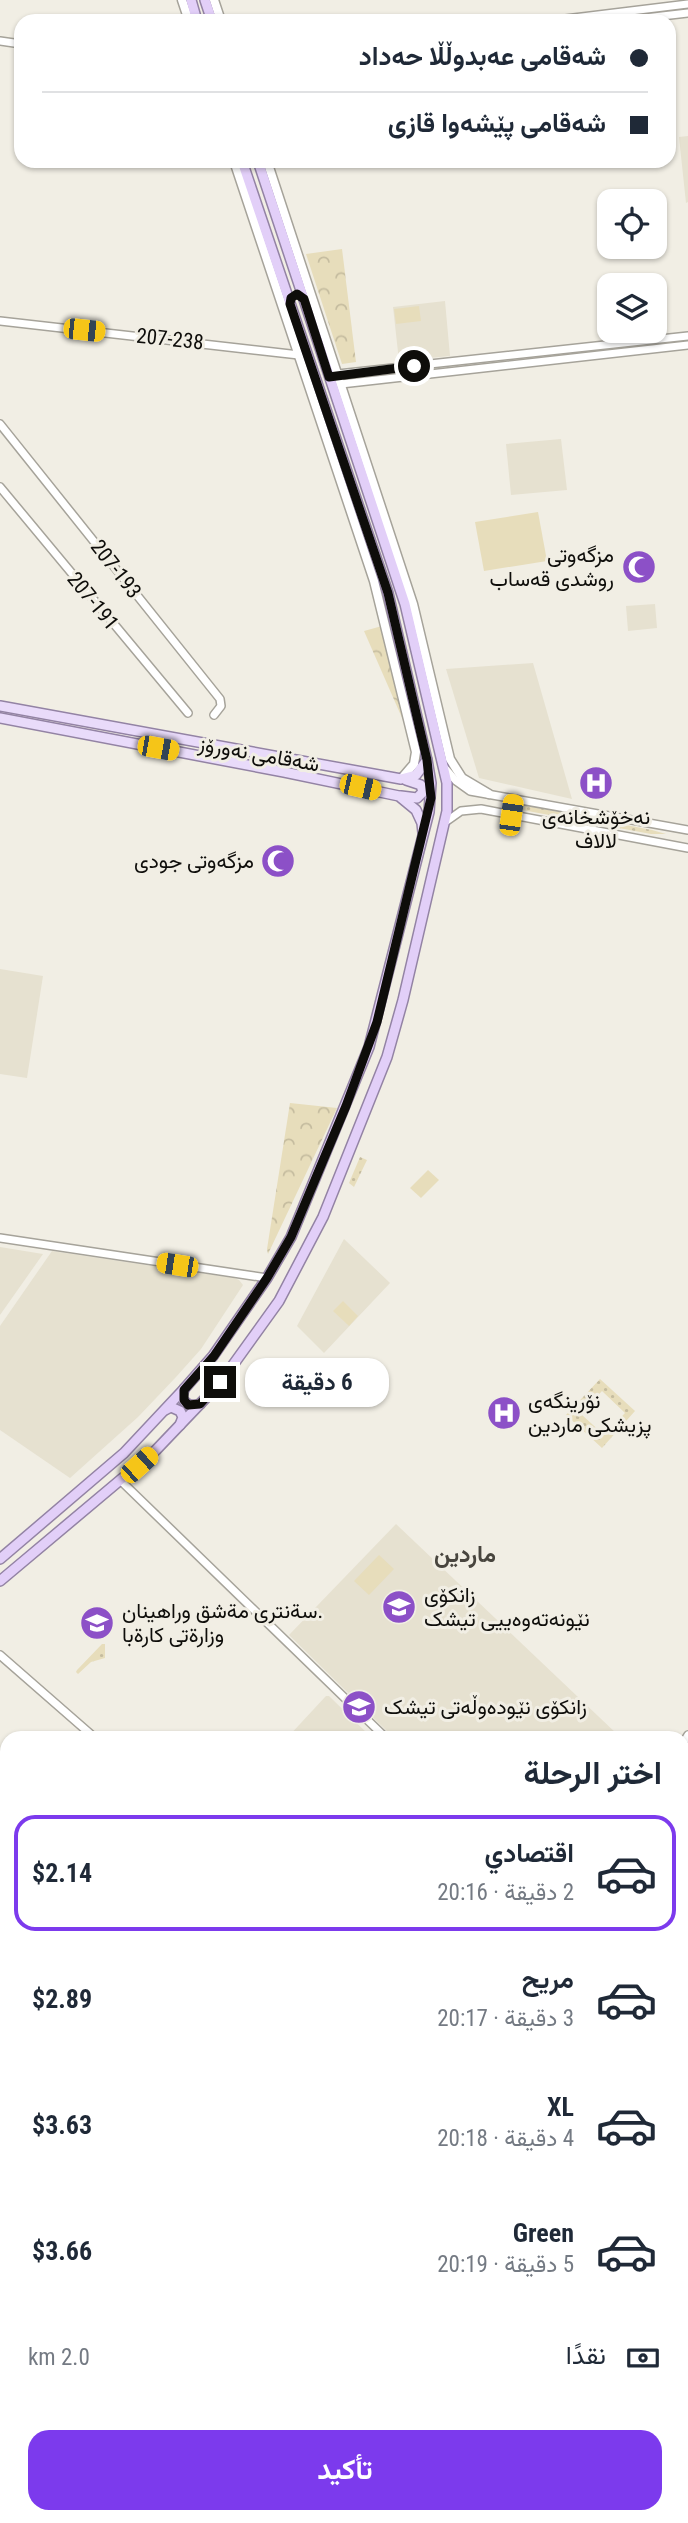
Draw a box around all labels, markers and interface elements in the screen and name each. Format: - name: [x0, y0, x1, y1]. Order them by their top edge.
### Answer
- text: شەقامی عەبدوڵڵا حەداد: [359, 41, 606, 71]
- text: شەقامی پێشەوا قازی: [388, 108, 606, 138]
- map controls: [597, 189, 667, 343]
- button: locate: [597, 189, 667, 259]
- button: layers: [597, 273, 667, 343]
- car: [63, 317, 106, 343]
- street label: 207-238: [135, 324, 205, 354]
- route start: [398, 350, 430, 382]
- street label: 207-193: [86, 535, 146, 603]
- place label: مزگەوتی روشدی قەساب: [490, 543, 614, 592]
- mosque icon: مزگەوتی روشدی قەساب: [620, 548, 658, 586]
- street label: 207-191: [62, 567, 124, 635]
- street label: شەقامی نەورۆز: [195, 731, 321, 777]
- car: [136, 734, 181, 762]
- hospital icon: نەخۆشخانەی لالاف: [577, 764, 615, 802]
- car: [338, 772, 383, 802]
- car: [498, 793, 525, 837]
- place label: نەخۆشخانەی لالاف: [542, 805, 650, 853]
- mosque icon: مزگەوتی جودی: [259, 842, 297, 880]
- place label: مزگەوتی جودی: [134, 849, 254, 874]
- car: [155, 1251, 200, 1279]
- callout: 6 دقيقة: [244, 1358, 388, 1406]
- route end: [204, 1366, 236, 1398]
- text: 6 دقيقة: [281, 1369, 353, 1396]
- place label: نۆرینگەی پزیشکی ماردین: [528, 1389, 652, 1439]
- hospital icon: نۆرینگەی پزیشکی ماردین: [485, 1394, 523, 1432]
- car: [117, 1443, 162, 1487]
- district label: ماردین: [434, 1541, 496, 1569]
- place label: زانکۆی نێونەتەوەییی تیشک: [424, 1583, 590, 1632]
- school or university icon: زانکۆی نێونەتەوەییی تیشک: [380, 1588, 418, 1626]
- place label: سةنترى مةشق وراهينان. وزارةتى كارةبا: [122, 1599, 323, 1648]
- school or university icon: سةنترى مةشق وراهينان. وزارةتى كارةبا: [78, 1604, 116, 1642]
- school or university icon: زانکۆی نێودەوڵەتی تیشک: [340, 1688, 378, 1726]
- place label: زانکۆی نێودەوڵەتی تیشک: [384, 1694, 587, 1720]
- text: اختر الرحلة: [523, 1754, 662, 1792]
- text: اقتصادي: [485, 1838, 574, 1868]
- icon: car: [595, 1842, 658, 1905]
- text: $2.14: [32, 1858, 92, 1888]
- text: 2 دقيقة · 20:16: [437, 1879, 574, 1906]
- text: مريح: [522, 1964, 574, 1994]
- icon: car: [595, 1968, 658, 2031]
- text: $2.89: [32, 1984, 92, 2014]
- text: 3 دقيقة · 20:17: [437, 2005, 574, 2032]
- text: XL: [547, 2092, 574, 2122]
- icon: car: [595, 2094, 658, 2157]
- text: $3.63: [32, 2110, 92, 2140]
- text: 4 دقيقة · 20:18: [437, 2125, 574, 2152]
- text: Green: [513, 2218, 574, 2248]
- icon: car: [595, 2220, 658, 2283]
- text: $3.66: [32, 2236, 92, 2266]
- text: 5 دقيقة · 20:19: [437, 2251, 574, 2278]
- icon: cash: [624, 2339, 662, 2377]
- text: نقدًا: [566, 2340, 606, 2370]
- text: 2.0 km: [28, 2344, 90, 2371]
- button: تأكيد: [28, 2430, 662, 2510]

